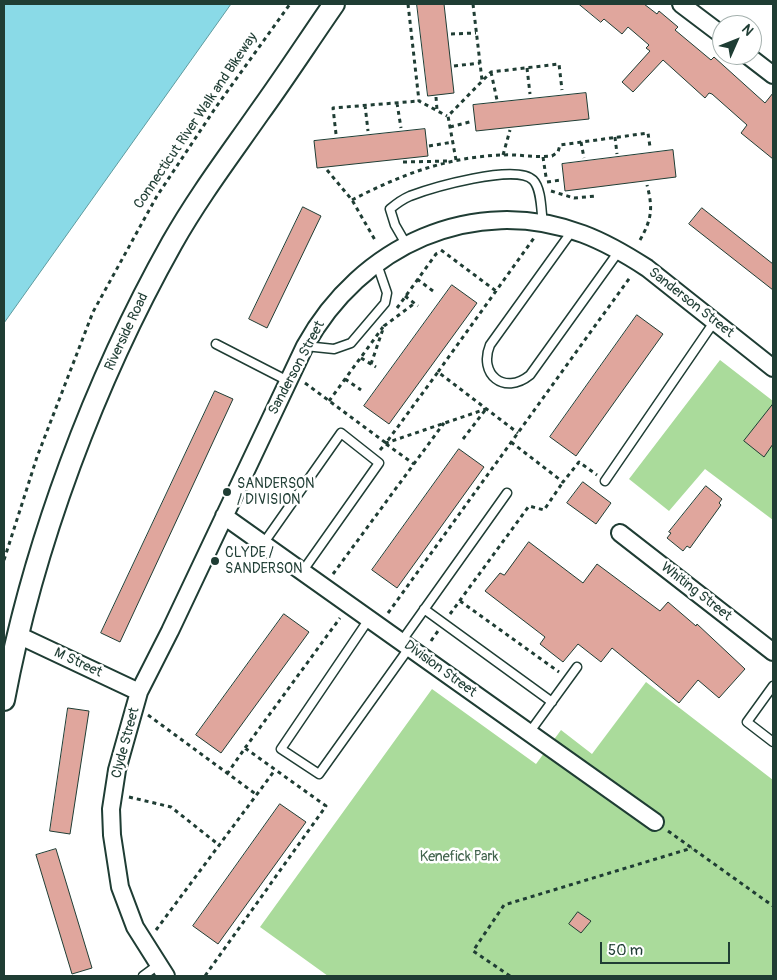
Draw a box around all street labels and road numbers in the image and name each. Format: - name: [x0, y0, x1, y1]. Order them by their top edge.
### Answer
- street label: Connecticut River Walk and Bikeway: [131, 30, 261, 212]
- street label: Sanderson Street: [645, 264, 737, 342]
- street label: Riverside Road: [102, 290, 152, 374]
- street label: Sanderson Street: [265, 318, 329, 418]
- street label: Whiting Street: [657, 559, 735, 625]
- street label: Division Street: [400, 637, 480, 701]
- street label: M Street: [51, 645, 105, 681]
- street label: Clyde Street: [108, 706, 144, 780]

